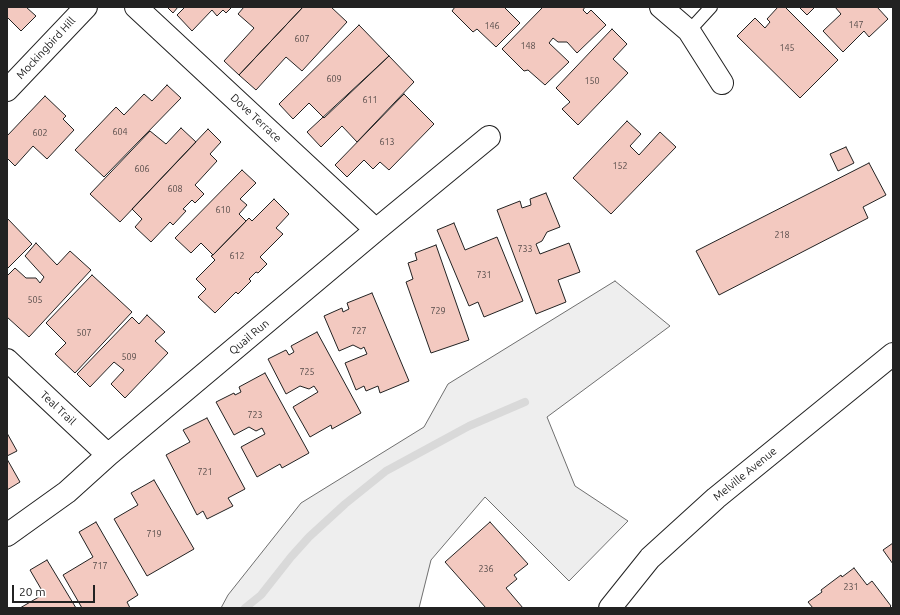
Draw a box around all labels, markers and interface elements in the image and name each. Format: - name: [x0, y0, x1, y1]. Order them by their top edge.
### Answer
- street label: Mockingbird Hill: [14, 14, 78, 82]
- house number: 147: [848, 20, 864, 30]
- house number: 146: [484, 21, 500, 31]
- house number: 607: [294, 34, 310, 44]
- house number: 148: [520, 41, 536, 51]
- house number: 145: [779, 43, 795, 53]
- house number: 609: [326, 74, 342, 84]
- house number: 150: [584, 76, 600, 86]
- street label: Dove Terrace: [228, 91, 284, 145]
- house number: 611: [362, 95, 378, 105]
- house number: 604: [112, 127, 128, 137]
- house number: 602: [32, 128, 48, 138]
- house number: 613: [379, 137, 395, 147]
- house number: 152: [612, 161, 628, 171]
- house number: 606: [134, 164, 150, 174]
- house number: 608: [167, 184, 183, 194]
- house number: 610: [215, 205, 231, 215]
- house number: 218: [774, 230, 790, 240]
- house number: 733: [517, 244, 533, 254]
- house number: 612: [229, 251, 245, 261]
- house number: 731: [476, 270, 492, 280]
- house number: 505: [27, 295, 43, 305]
- house number: 729: [430, 306, 446, 316]
- street label: Quail Run: [226, 317, 272, 357]
- house number: 727: [351, 326, 367, 336]
- house number: 507: [76, 328, 92, 338]
- house number: 509: [121, 352, 137, 362]
- house number: 725: [299, 367, 315, 377]
- street label: Teal Trail: [37, 388, 79, 428]
- house number: 723: [247, 410, 263, 420]
- street label: Melville Avenue: [711, 444, 779, 504]
- house number: 721: [197, 467, 213, 477]
- house number: 719: [146, 529, 162, 539]
- house number: 717: [92, 561, 108, 571]
- house number: 236: [478, 564, 494, 574]
- scale bar: [14, 577, 97, 603]
- house number: 231: [843, 582, 859, 592]
- text: 20 m: [19, 585, 46, 598]

